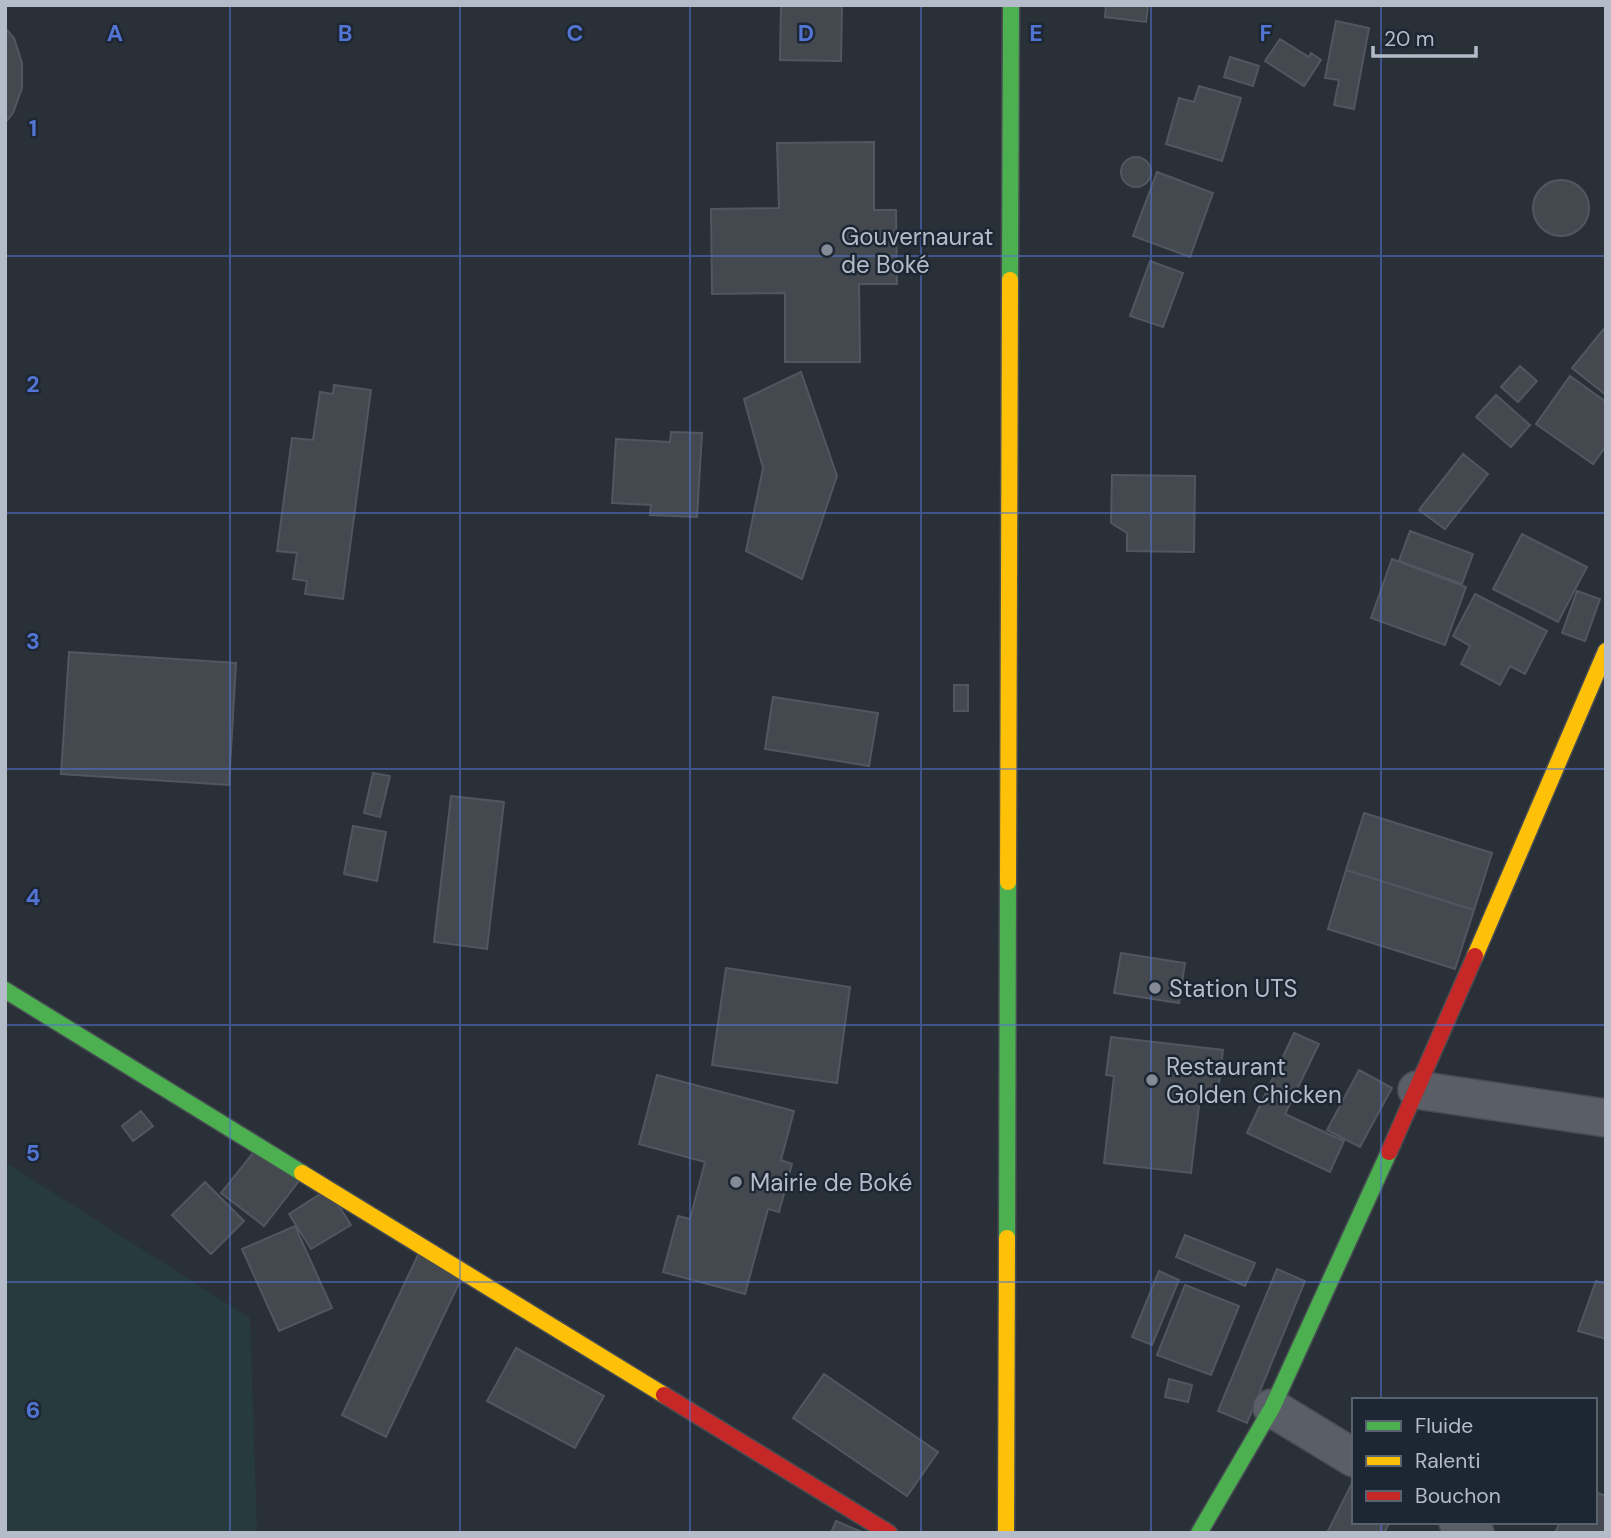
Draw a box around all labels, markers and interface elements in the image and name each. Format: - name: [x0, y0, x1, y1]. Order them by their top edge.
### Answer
- scale bar: [1373, 14, 1476, 58]
- text: A: [107, 18, 123, 48]
- text: B: [338, 18, 352, 48]
- text: C: [567, 18, 583, 48]
- text: D: [798, 18, 814, 48]
- text: E: [1029, 18, 1043, 48]
- text: F: [1260, 18, 1273, 48]
- text: 20 m: [1384, 25, 1435, 53]
- text: 1: [29, 113, 37, 143]
- place label: Gouvernaurat de Boké: [841, 221, 993, 280]
- marker: Gouvernaurat de Boké: [819, 242, 835, 258]
- text: 2: [26, 369, 40, 399]
- text: 3: [26, 626, 40, 656]
- text: 4: [26, 882, 41, 912]
- place label: Station UTS: [1169, 973, 1297, 1004]
- marker: Station UTS: [1147, 980, 1163, 996]
- place label: Restaurant Golden Chicken: [1166, 1051, 1342, 1110]
- marker: Restaurant Golden Chicken: [1144, 1072, 1160, 1088]
- text: 5: [26, 1138, 40, 1168]
- place label: Mairie de Boké: [750, 1167, 912, 1198]
- marker: Mairie de Boké: [728, 1174, 744, 1190]
- text: 6: [26, 1395, 40, 1425]
- legend: [1352, 1398, 1597, 1524]
- text: Fluide: [1415, 1412, 1473, 1440]
- text: Ralenti: [1415, 1447, 1481, 1475]
- text: Bouchon: [1415, 1482, 1501, 1510]

